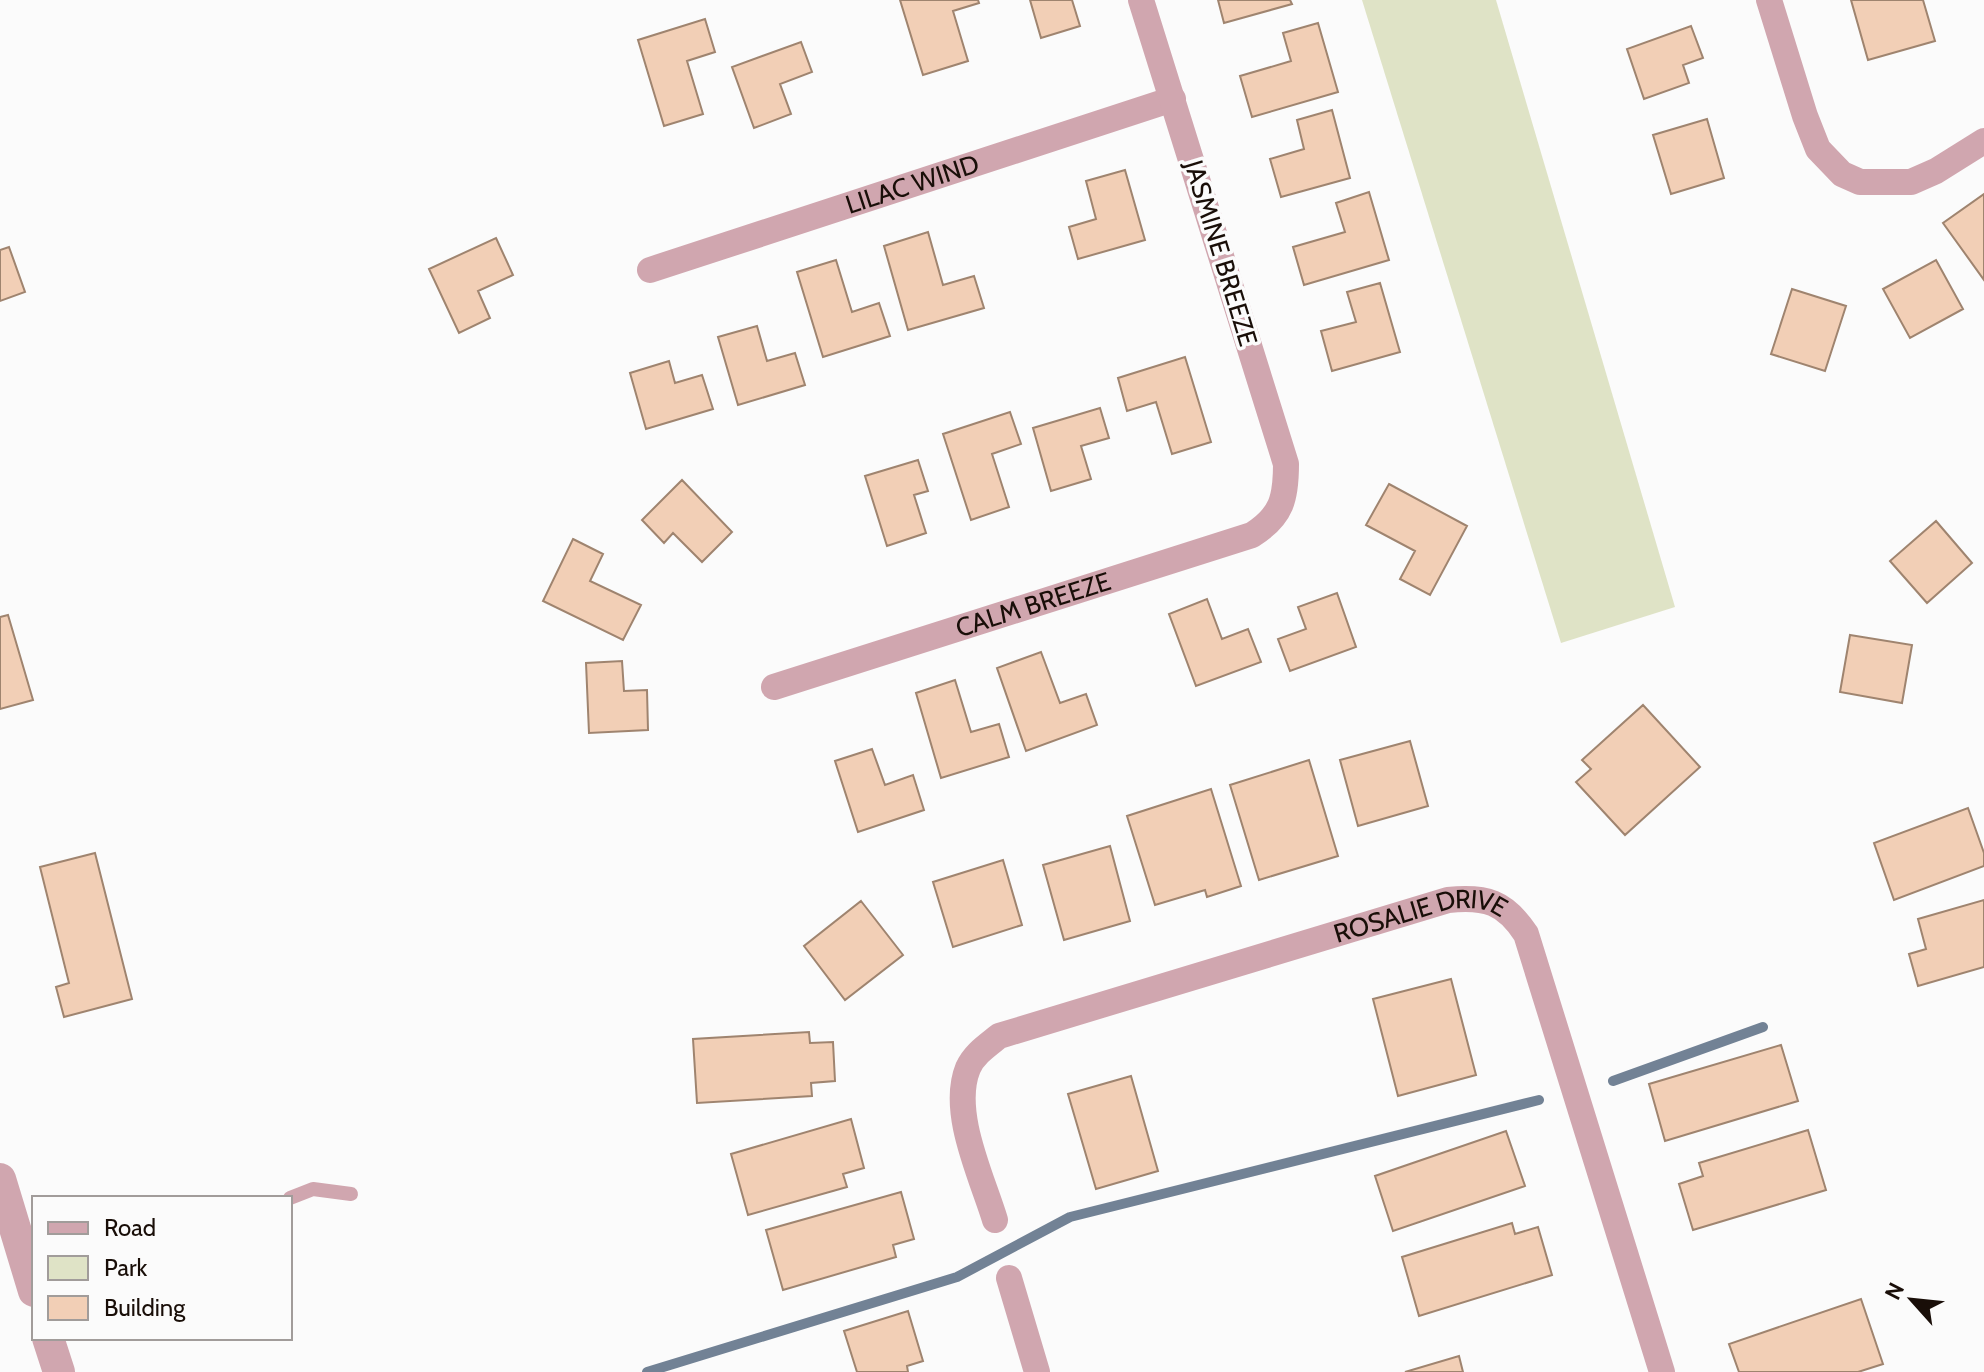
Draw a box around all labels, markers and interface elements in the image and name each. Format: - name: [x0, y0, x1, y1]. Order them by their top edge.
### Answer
- street label: LILAC WIND: [841, 147, 983, 221]
- street label: JASMINE BREEZE: [1177, 155, 1264, 350]
- street label: CALM BREEZE: [952, 565, 1115, 644]
- street label: ROSALIE DRIVE: [1330, 883, 1513, 950]
- legend: [32, 1196, 292, 1340]
- text: Road: [104, 1213, 156, 1242]
- text: Park: [104, 1253, 147, 1282]
- north arrow: [1872, 1260, 1952, 1340]
- text: N: [1879, 1278, 1910, 1304]
- text: Building: [104, 1293, 186, 1322]

